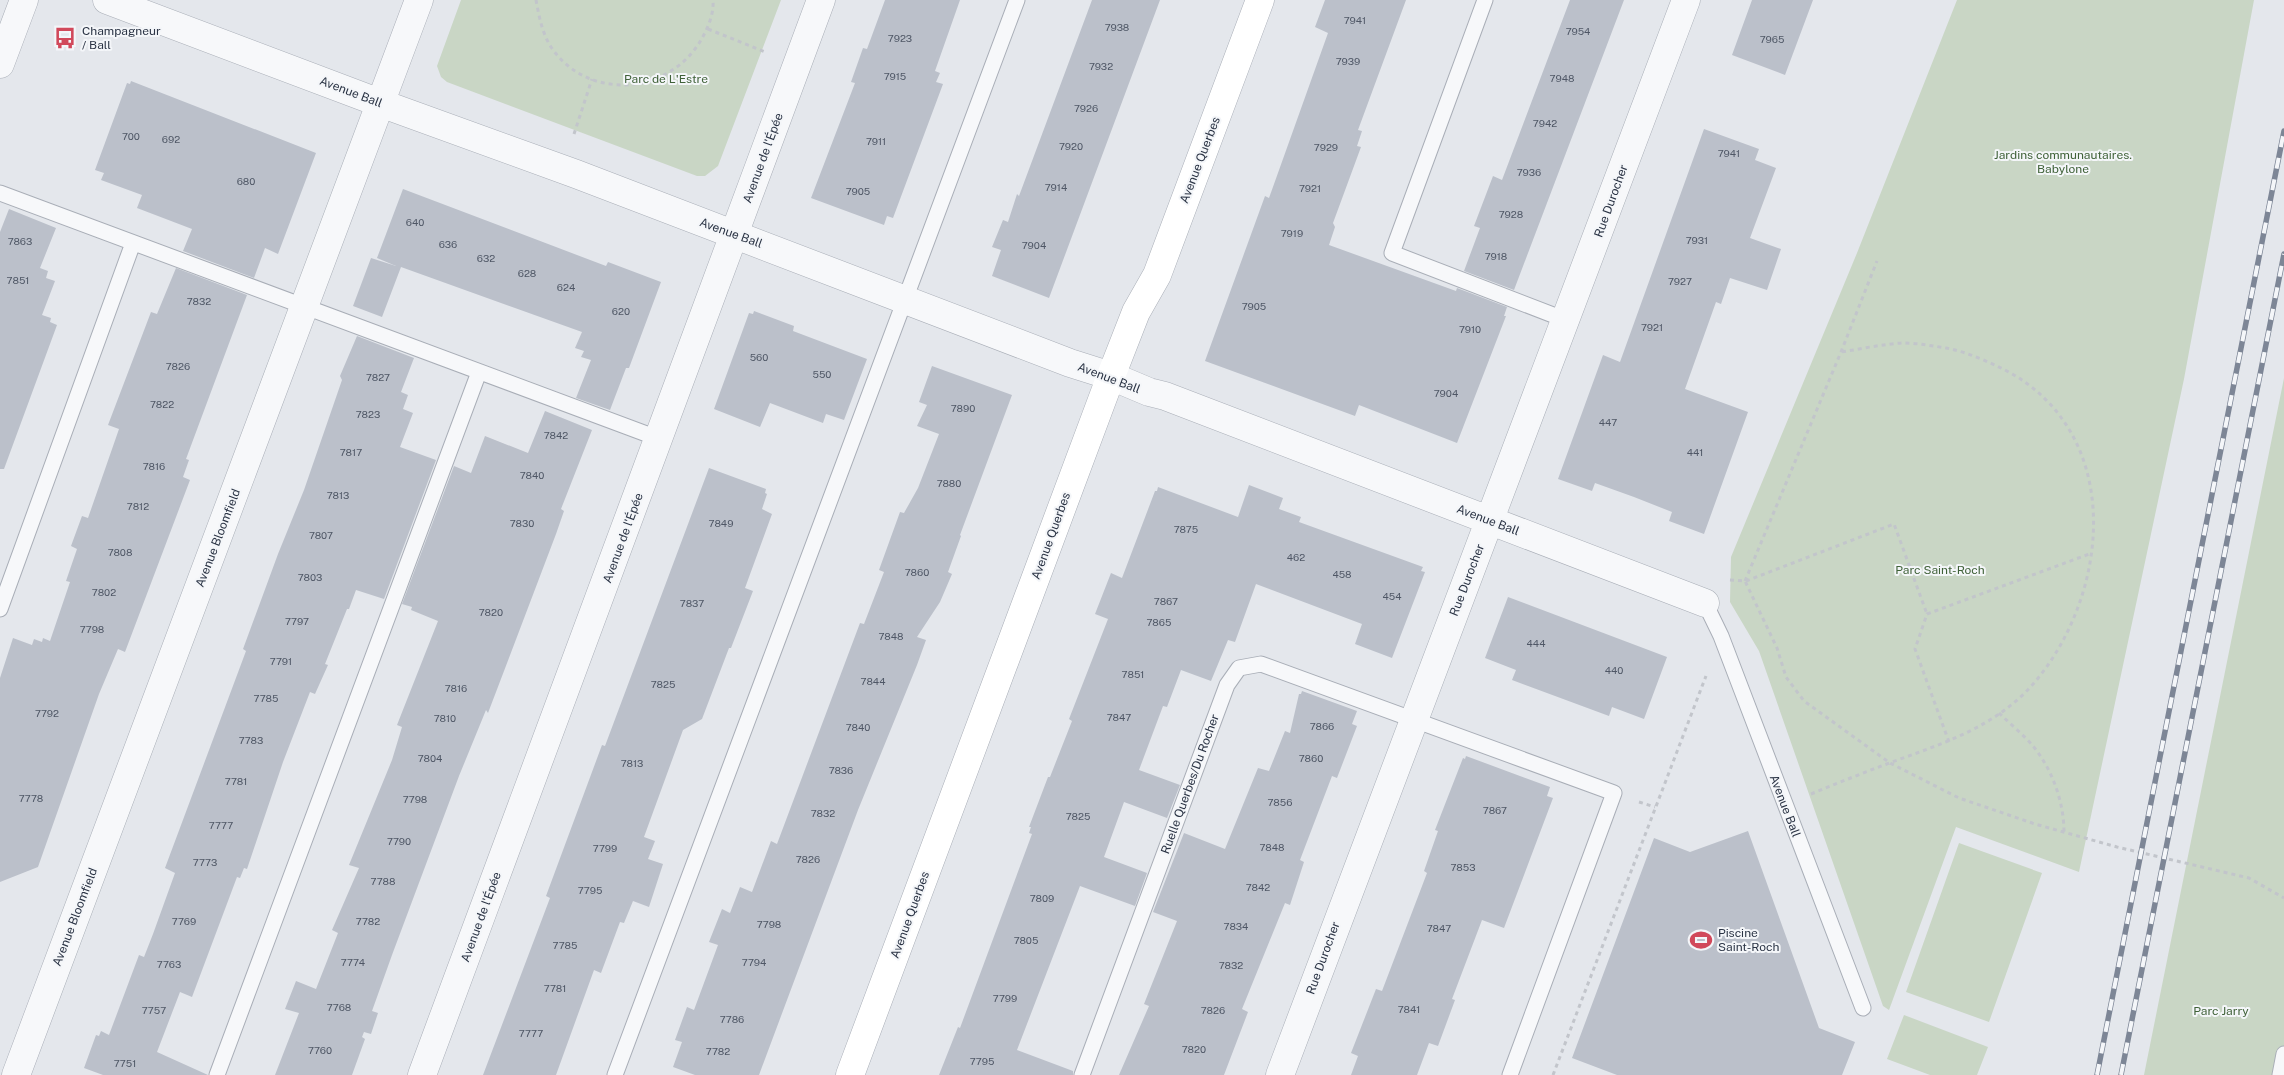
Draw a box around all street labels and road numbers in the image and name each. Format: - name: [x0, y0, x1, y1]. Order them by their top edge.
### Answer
- street label: Avenue Ball: [318, 74, 385, 110]
- street label: Avenue de l'Épée: [740, 111, 786, 205]
- street label: Avenue Querbes: [1177, 115, 1223, 205]
- street label: Rue Durocher: [1591, 163, 1631, 239]
- street label: Avenue Ball: [698, 215, 765, 251]
- street label: Avenue Ball: [1076, 360, 1143, 396]
- street label: Avenue Bloomfield: [193, 487, 243, 589]
- street label: Avenue de l'Épée: [600, 491, 646, 585]
- street label: Avenue Querbes: [1029, 491, 1073, 581]
- street label: Avenue Ball: [1455, 502, 1522, 538]
- street label: Rue Durocher: [1447, 542, 1487, 618]
- street label: Ruelle Querbes/Du Rocher: [1158, 712, 1222, 856]
- street label: Avenue Ball: [1767, 773, 1803, 840]
- street label: Avenue Bloomfield: [50, 866, 100, 968]
- street label: Avenue de l'Épée: [458, 870, 504, 964]
- street label: Avenue Querbes: [888, 870, 932, 960]
- street label: Rue Durocher: [1303, 920, 1343, 996]

